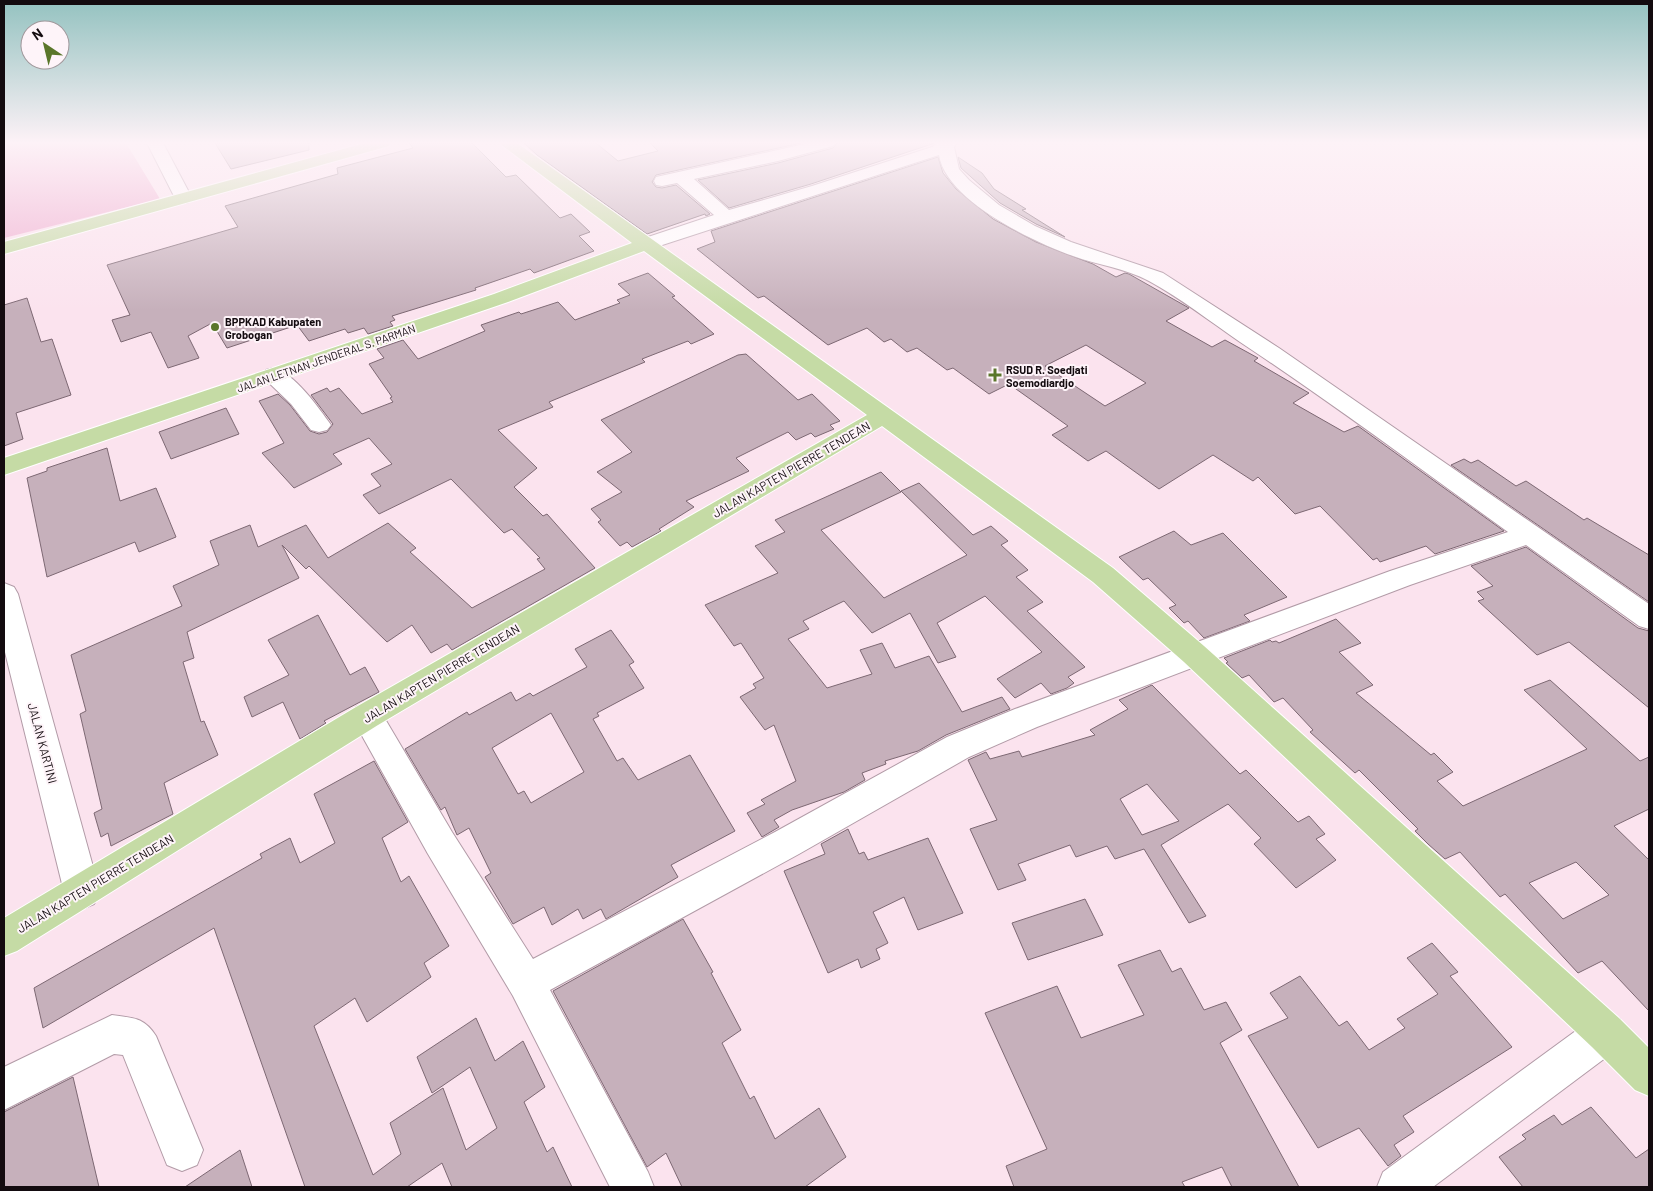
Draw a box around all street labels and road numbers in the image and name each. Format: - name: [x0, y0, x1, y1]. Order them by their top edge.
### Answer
- street label: JALAN LETNAN JENDERAL S. PARMAN: [235, 321, 417, 395]
- street label: JALAN KAPTEN PIERRE TENDEAN: [710, 418, 872, 520]
- street label: JALAN KAPTEN PIERRE TENDEAN: [360, 621, 522, 725]
- street label: JALAN KARTINI: [26, 701, 60, 785]
- street label: JALAN KAPTEN PIERRE TENDEAN: [14, 831, 176, 935]

